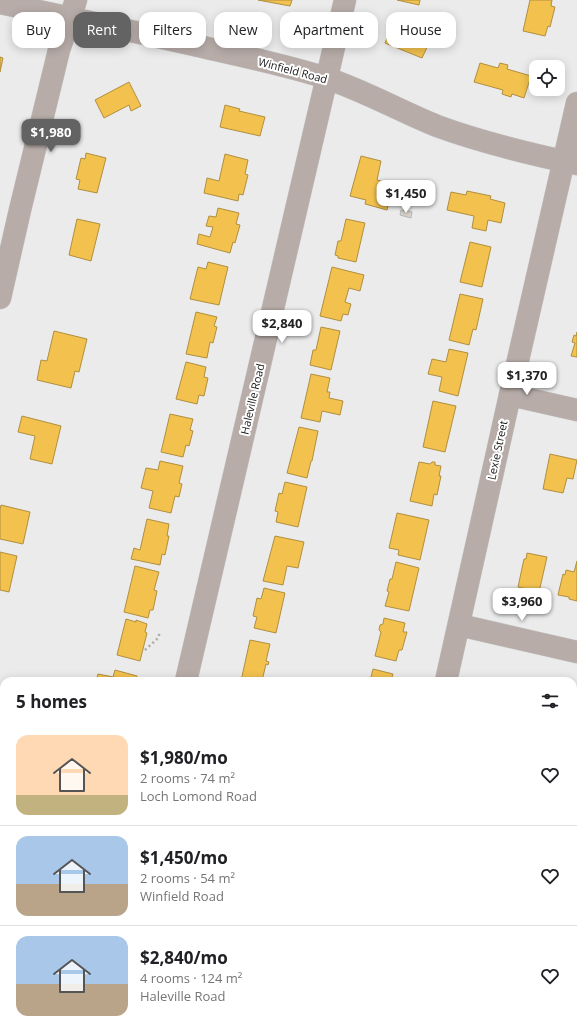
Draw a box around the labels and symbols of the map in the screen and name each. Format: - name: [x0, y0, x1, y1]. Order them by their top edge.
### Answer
- street label: Winfield Road: [257, 54, 329, 86]
- pin: $1,980: [18, 119, 84, 153]
- pin: $1,450: [373, 180, 439, 214]
- pin: $2,840: [249, 310, 315, 344]
- street label: Haleville Road: [237, 362, 267, 436]
- pin: $1,370: [494, 362, 560, 396]
- street label: Lexie Street: [483, 419, 511, 481]
- pin: $3,960: [489, 588, 555, 622]

